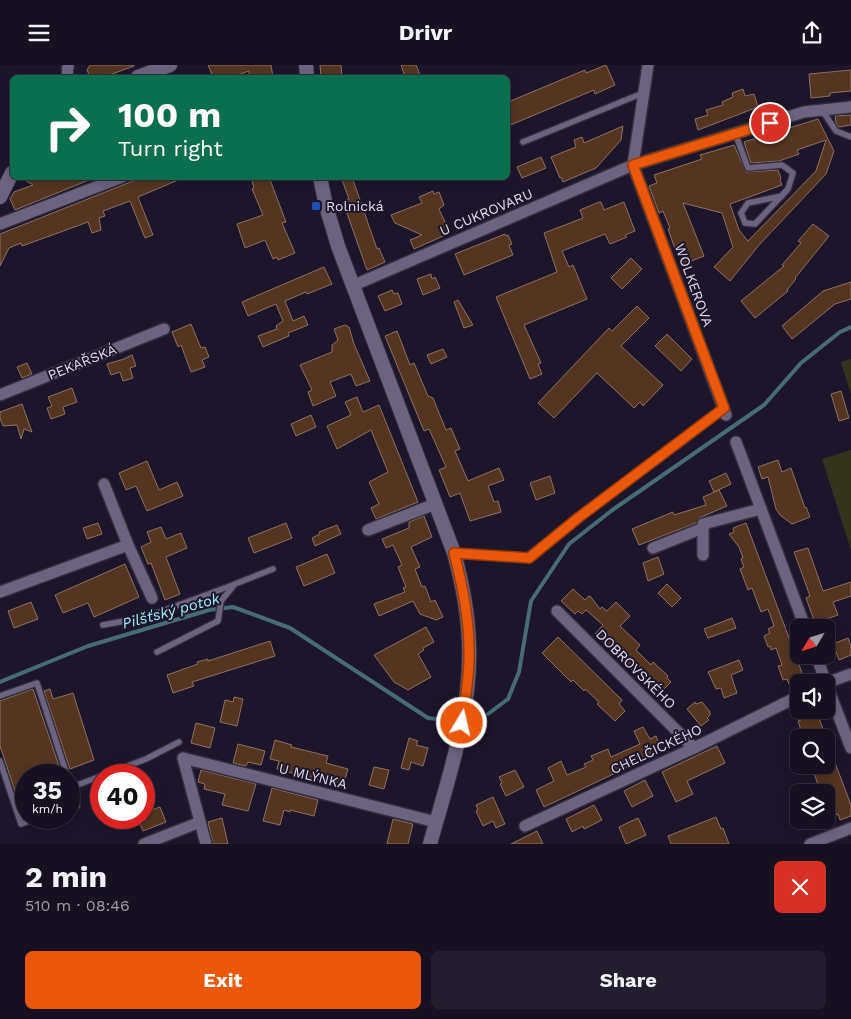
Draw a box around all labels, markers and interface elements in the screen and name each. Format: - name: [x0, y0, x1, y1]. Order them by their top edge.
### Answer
- icon: menu: [25, 19, 53, 47]
- icon: share: [798, 19, 826, 47]
- text: Drivr: [399, 20, 452, 45]
- text: 100 m: [118, 94, 221, 136]
- icon: right: [35, 95, 100, 160]
- pin: [749, 102, 791, 144]
- icon: arrive: [756, 109, 784, 137]
- text: Turn right: [118, 136, 223, 161]
- street label: U CUKROVARU: [437, 185, 535, 239]
- place label: Rolnická: [326, 198, 384, 214]
- marker: Rolnická: [310, 200, 322, 212]
- street label: WOLKEROVA: [672, 241, 716, 329]
- street label: PEKAŘSKÁ: [45, 341, 119, 383]
- water label: Pilšťský potok: [120, 589, 223, 633]
- north arrow: [790, 619, 835, 664]
- map controls: [790, 619, 835, 829]
- street label: DOBROVSKÉHO: [593, 626, 679, 712]
- button: sound: [790, 674, 835, 719]
- position arrow: [435, 696, 487, 748]
- street label: CHELČICKÉHO: [608, 721, 704, 777]
- button: search: [790, 729, 835, 774]
- street label: U MLÝNKA: [277, 760, 349, 792]
- speed limit sign: 40: [90, 764, 155, 829]
- text: 35: [33, 776, 62, 805]
- button: layers: [790, 784, 835, 829]
- text: km/h: [32, 802, 63, 816]
- text: 2 min: [25, 859, 107, 894]
- button: close: [774, 861, 826, 913]
- text: 510 m · 08:46: [25, 896, 130, 915]
- button: Exit: [25, 951, 421, 1009]
- button: Share: [431, 951, 826, 1009]

